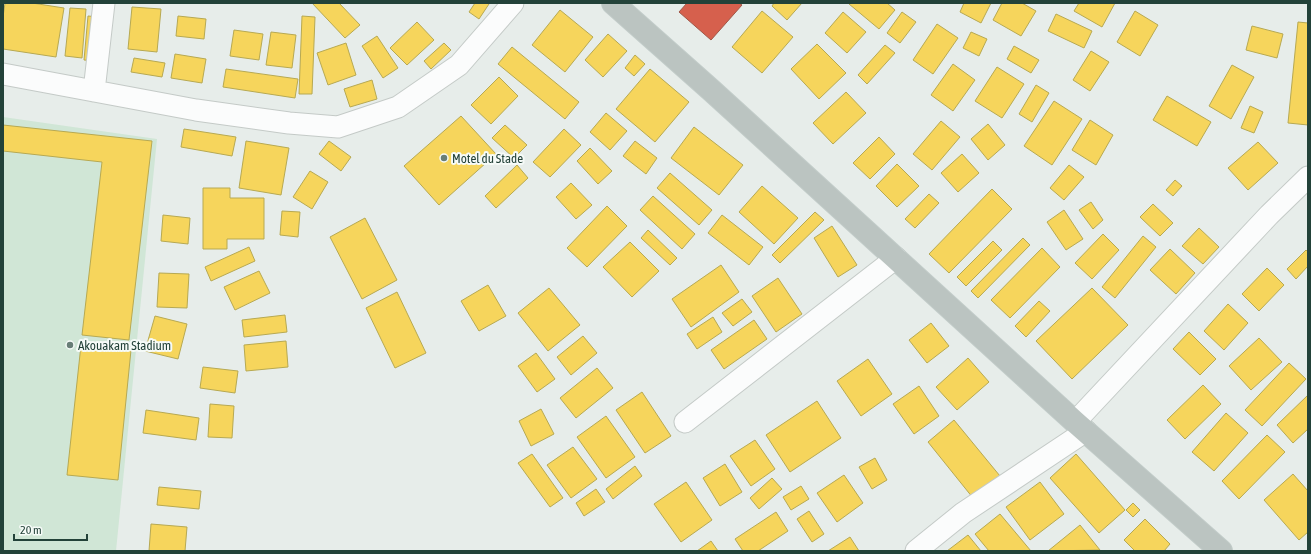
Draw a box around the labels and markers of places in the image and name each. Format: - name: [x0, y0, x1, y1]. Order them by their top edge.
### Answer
- place label: Motel du Stade: [452, 151, 523, 166]
- marker: Motel du Stade: [439, 153, 449, 163]
- place label: Akouakam Stadium: [78, 338, 171, 353]
- marker: Akouakam Stadium: [65, 340, 75, 350]

